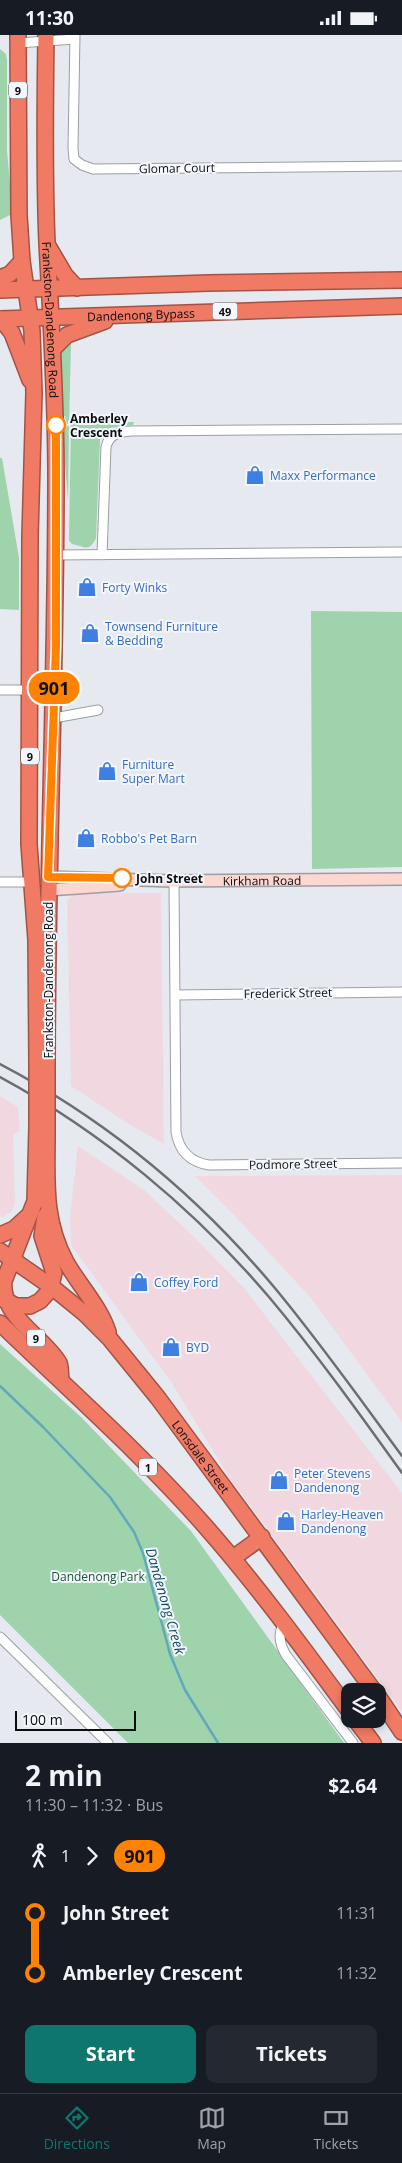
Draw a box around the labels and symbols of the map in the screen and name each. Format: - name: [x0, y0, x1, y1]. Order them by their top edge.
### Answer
- road number: 9: [9, 81, 27, 99]
- street label: Glomar Court: [139, 159, 215, 177]
- street label: Frankston-Dandenong Road: [38, 241, 63, 399]
- road number: 49: [212, 303, 238, 319]
- street label: Dandenong Bypass: [87, 304, 195, 325]
- place label: Amberley Crescent: [70, 410, 128, 441]
- marker: Amberley Crescent: [46, 415, 66, 435]
- shop icon: Maxx Performance: [244, 464, 266, 486]
- place label: Maxx Performance: [270, 467, 376, 484]
- shop icon: Forty Winks: [76, 576, 98, 598]
- place label: Forty Winks: [102, 579, 167, 596]
- place label: Townsend Furniture & Bedding: [105, 618, 218, 649]
- shop icon: Townsend Furniture & Bedding: [79, 622, 101, 644]
- line badge: 901: [25, 672, 83, 704]
- road number: 9: [21, 747, 39, 764]
- place label: Furniture Super Mart: [122, 756, 185, 787]
- shop icon: Furniture Super Mart: [96, 760, 118, 782]
- shop icon: Robbo's Pet Barn: [75, 827, 97, 849]
- place label: Robbo's Pet Barn: [101, 830, 197, 847]
- marker: John Street: [112, 868, 132, 888]
- place label: John Street: [135, 870, 203, 887]
- street label: Kirkham Road: [223, 871, 301, 889]
- street label: Frankston-Dandenong Road: [40, 902, 57, 1058]
- street label: Frederick Street: [244, 984, 332, 1002]
- street label: Podmore Street: [249, 1155, 337, 1173]
- shop icon: Coffey Ford: [128, 1271, 150, 1293]
- place label: Coffey Ford: [154, 1274, 218, 1291]
- road number: 9: [27, 1330, 45, 1347]
- shop icon: BYD: [160, 1336, 182, 1358]
- place label: BYD: [186, 1339, 209, 1356]
- street label: Lonsdale Street: [168, 1416, 234, 1497]
- road number: 1: [139, 1459, 157, 1475]
- place label: Peter Stevens Dandenong: [294, 1465, 371, 1496]
- shop icon: Peter Stevens Dandenong: [268, 1469, 290, 1491]
- place label: Harley-Heaven Dandenong: [301, 1506, 383, 1537]
- shop icon: Harley-Heaven Dandenong: [275, 1510, 297, 1532]
- water label: Dandenong Creek: [142, 1546, 191, 1658]
- park label: Dandenong Park: [51, 1568, 145, 1585]
- scale bar: [15, 1708, 136, 1731]

